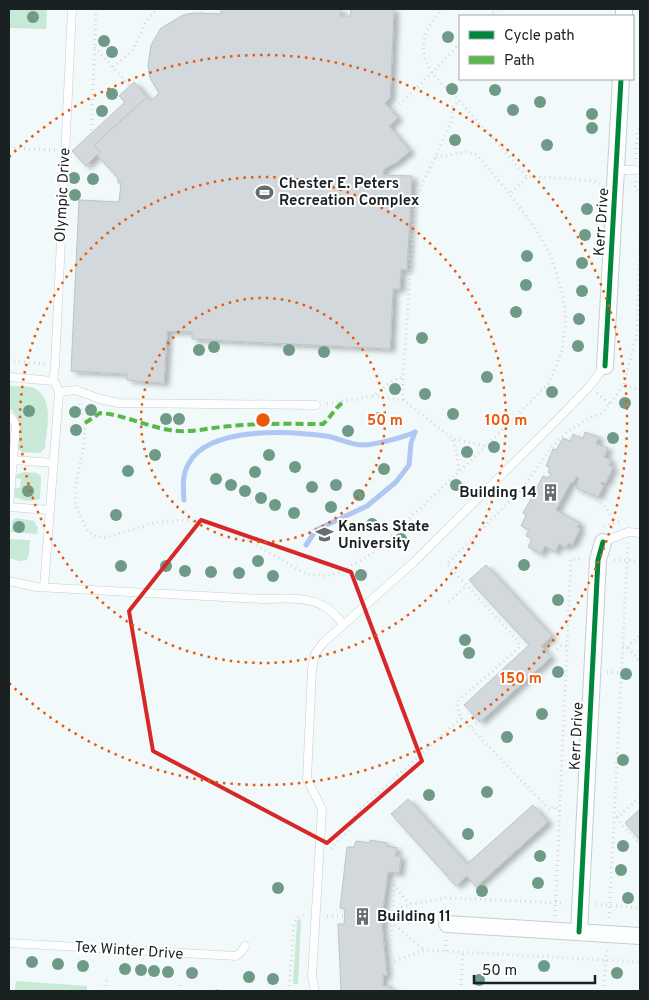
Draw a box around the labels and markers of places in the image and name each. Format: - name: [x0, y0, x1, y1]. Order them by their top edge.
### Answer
- place label: Chester E. Peters Recreation Complex: [279, 175, 420, 211]
- sports icon: Chester E. Peters Recreation Complex: [255, 182, 275, 202]
- centre of rings: [254, 411, 272, 429]
- building icon: Building 14: [541, 482, 561, 502]
- place label: Building 14: [459, 484, 537, 503]
- place label: Kansas State University: [338, 518, 429, 554]
- school or university icon: Kansas State University: [314, 525, 334, 545]
- building icon: Building 11: [353, 906, 373, 926]
- place label: Building 11: [377, 908, 451, 927]

